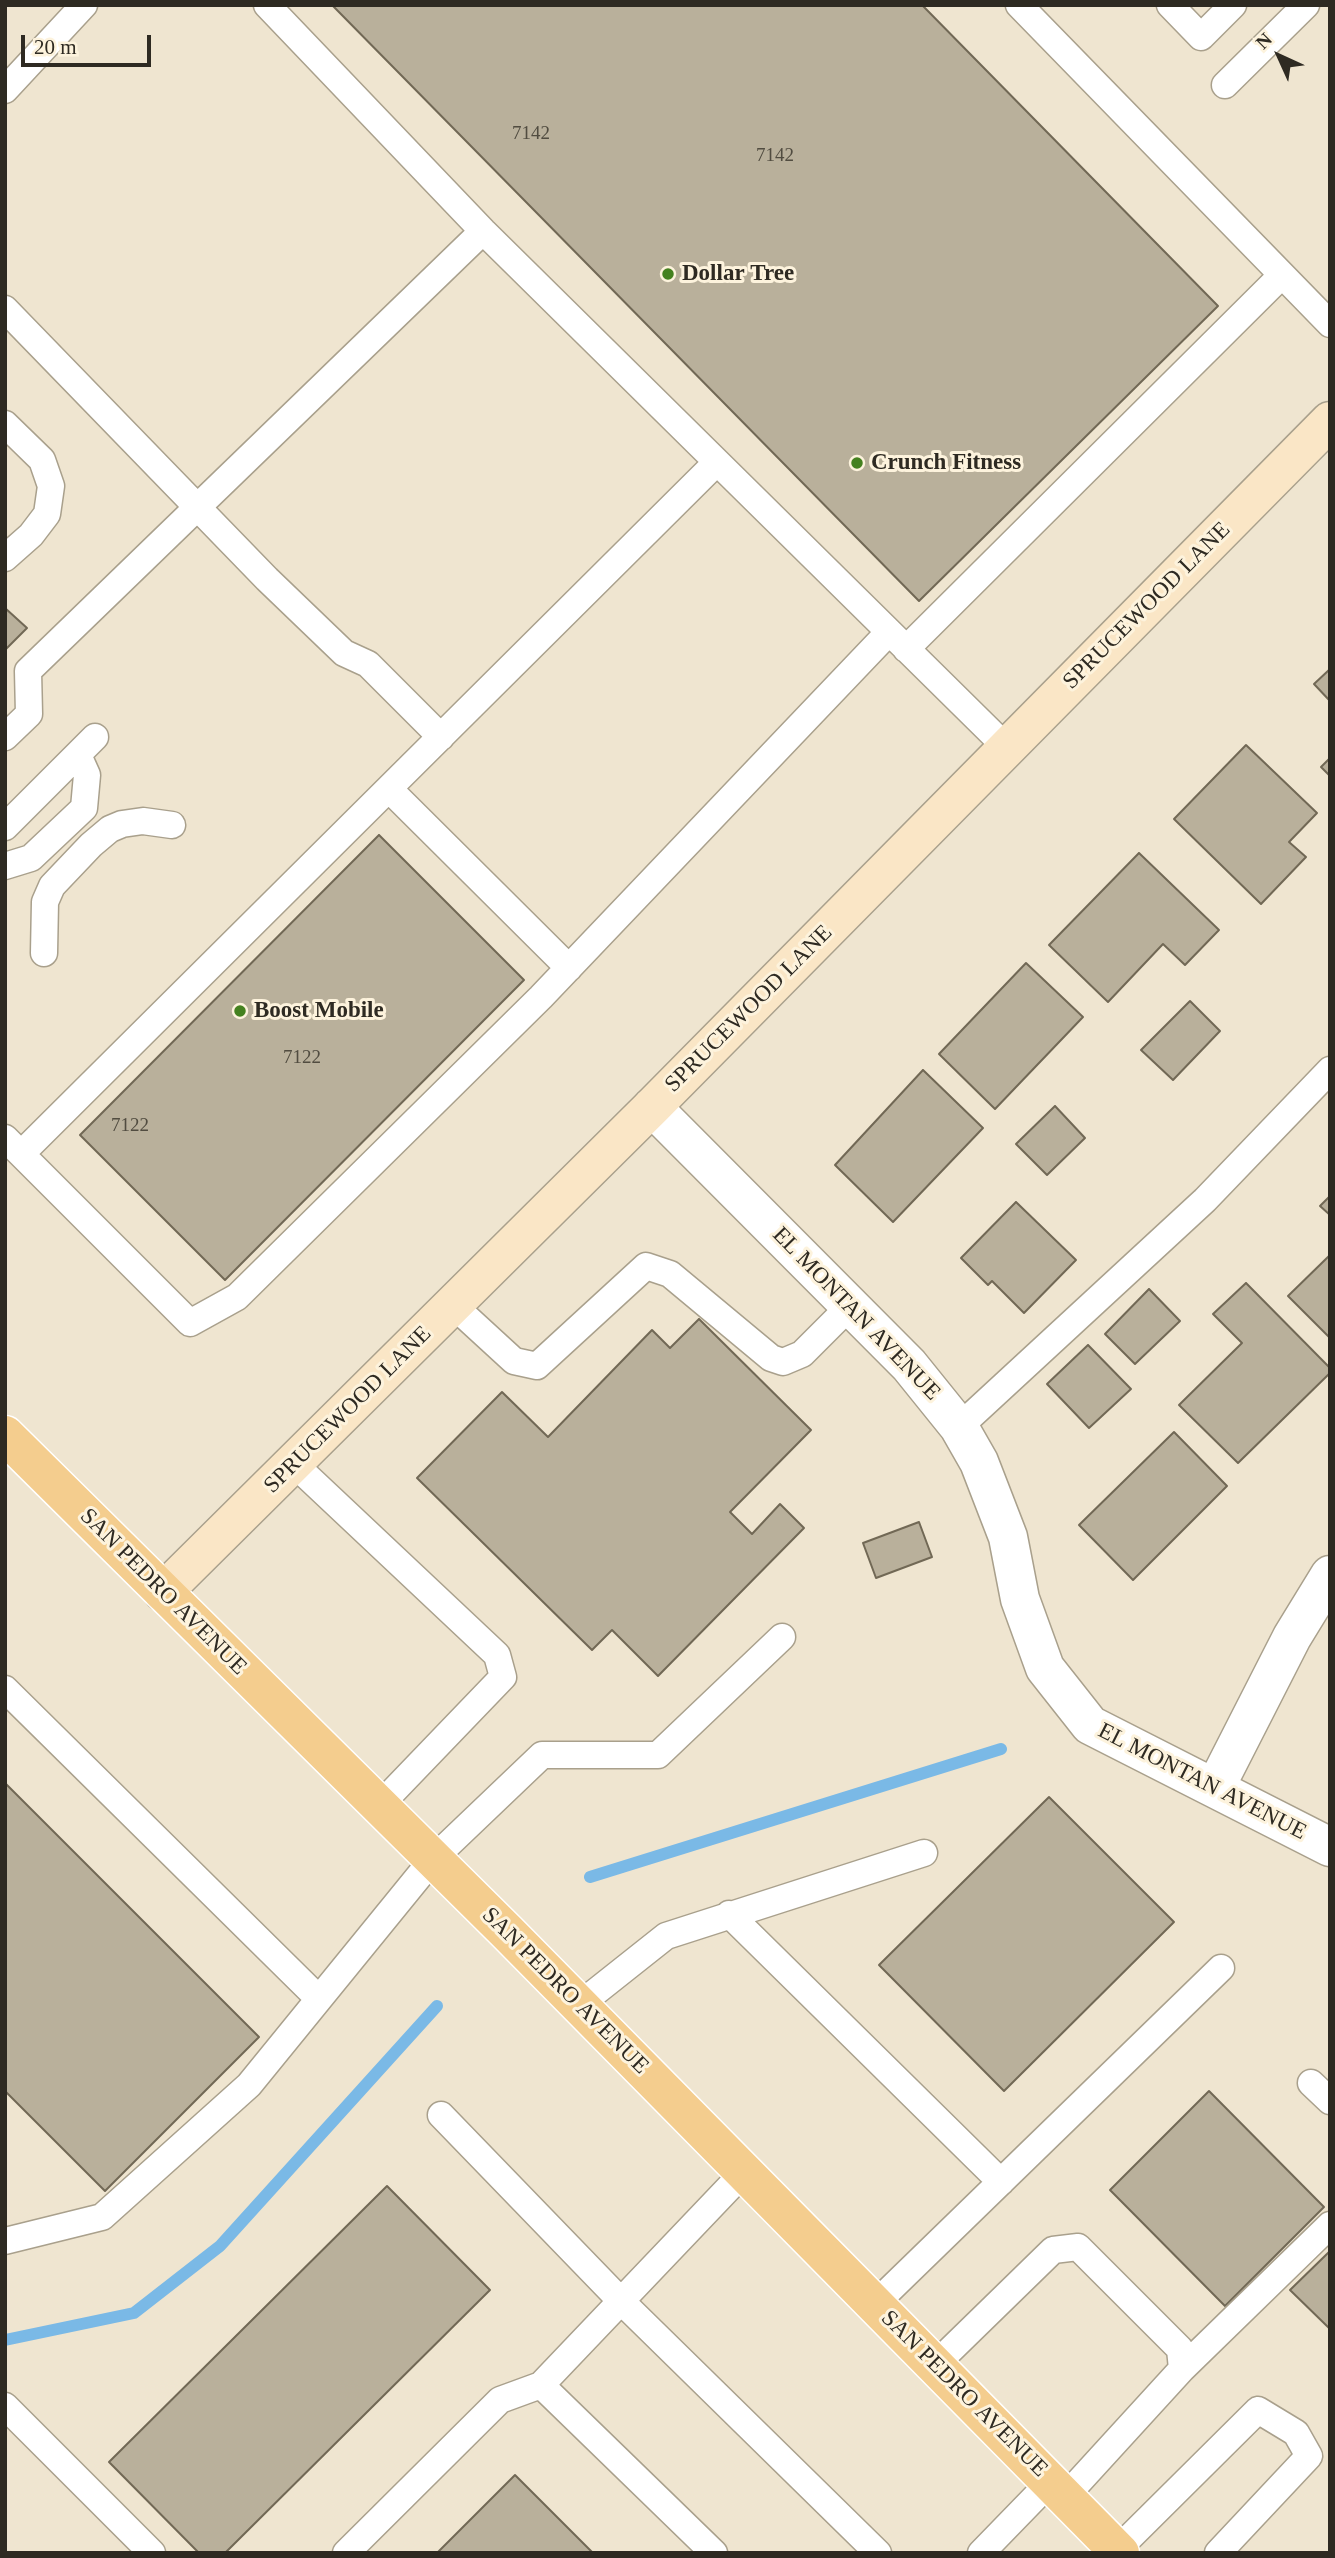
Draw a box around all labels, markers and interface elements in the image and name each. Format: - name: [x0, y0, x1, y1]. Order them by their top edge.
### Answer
- scale bar: [24, 21, 154, 65]
- north arrow: [1244, 21, 1314, 91]
- text: N: [1252, 29, 1276, 53]
- text: 20 m: [34, 35, 77, 59]
- house number: 7142: [512, 123, 550, 145]
- house number: 7142: [756, 145, 794, 167]
- place label: Dollar Tree: [682, 260, 794, 288]
- marker: Dollar Tree: [660, 266, 676, 282]
- place label: Crunch Fitness: [871, 449, 1021, 477]
- marker: Crunch Fitness: [849, 455, 865, 471]
- street label: SPRUCEWOOD LANE: [1058, 517, 1236, 695]
- street label: SPRUCEWOOD LANE: [660, 920, 838, 1098]
- place label: Boost Mobile: [254, 997, 384, 1025]
- marker: Boost Mobile: [232, 1003, 248, 1019]
- house number: 7122: [283, 1047, 321, 1069]
- house number: 7122: [111, 1115, 149, 1137]
- street label: EL MONTAN AVENUE: [766, 1222, 946, 1406]
- street label: SPRUCEWOOD LANE: [259, 1321, 437, 1499]
- street label: SAN PEDRO AVENUE: [74, 1503, 252, 1681]
- street label: EL MONTAN AVENUE: [1093, 1717, 1311, 1847]
- street label: SAN PEDRO AVENUE: [476, 1902, 654, 2080]
- street label: SAN PEDRO AVENUE: [875, 2305, 1053, 2483]

